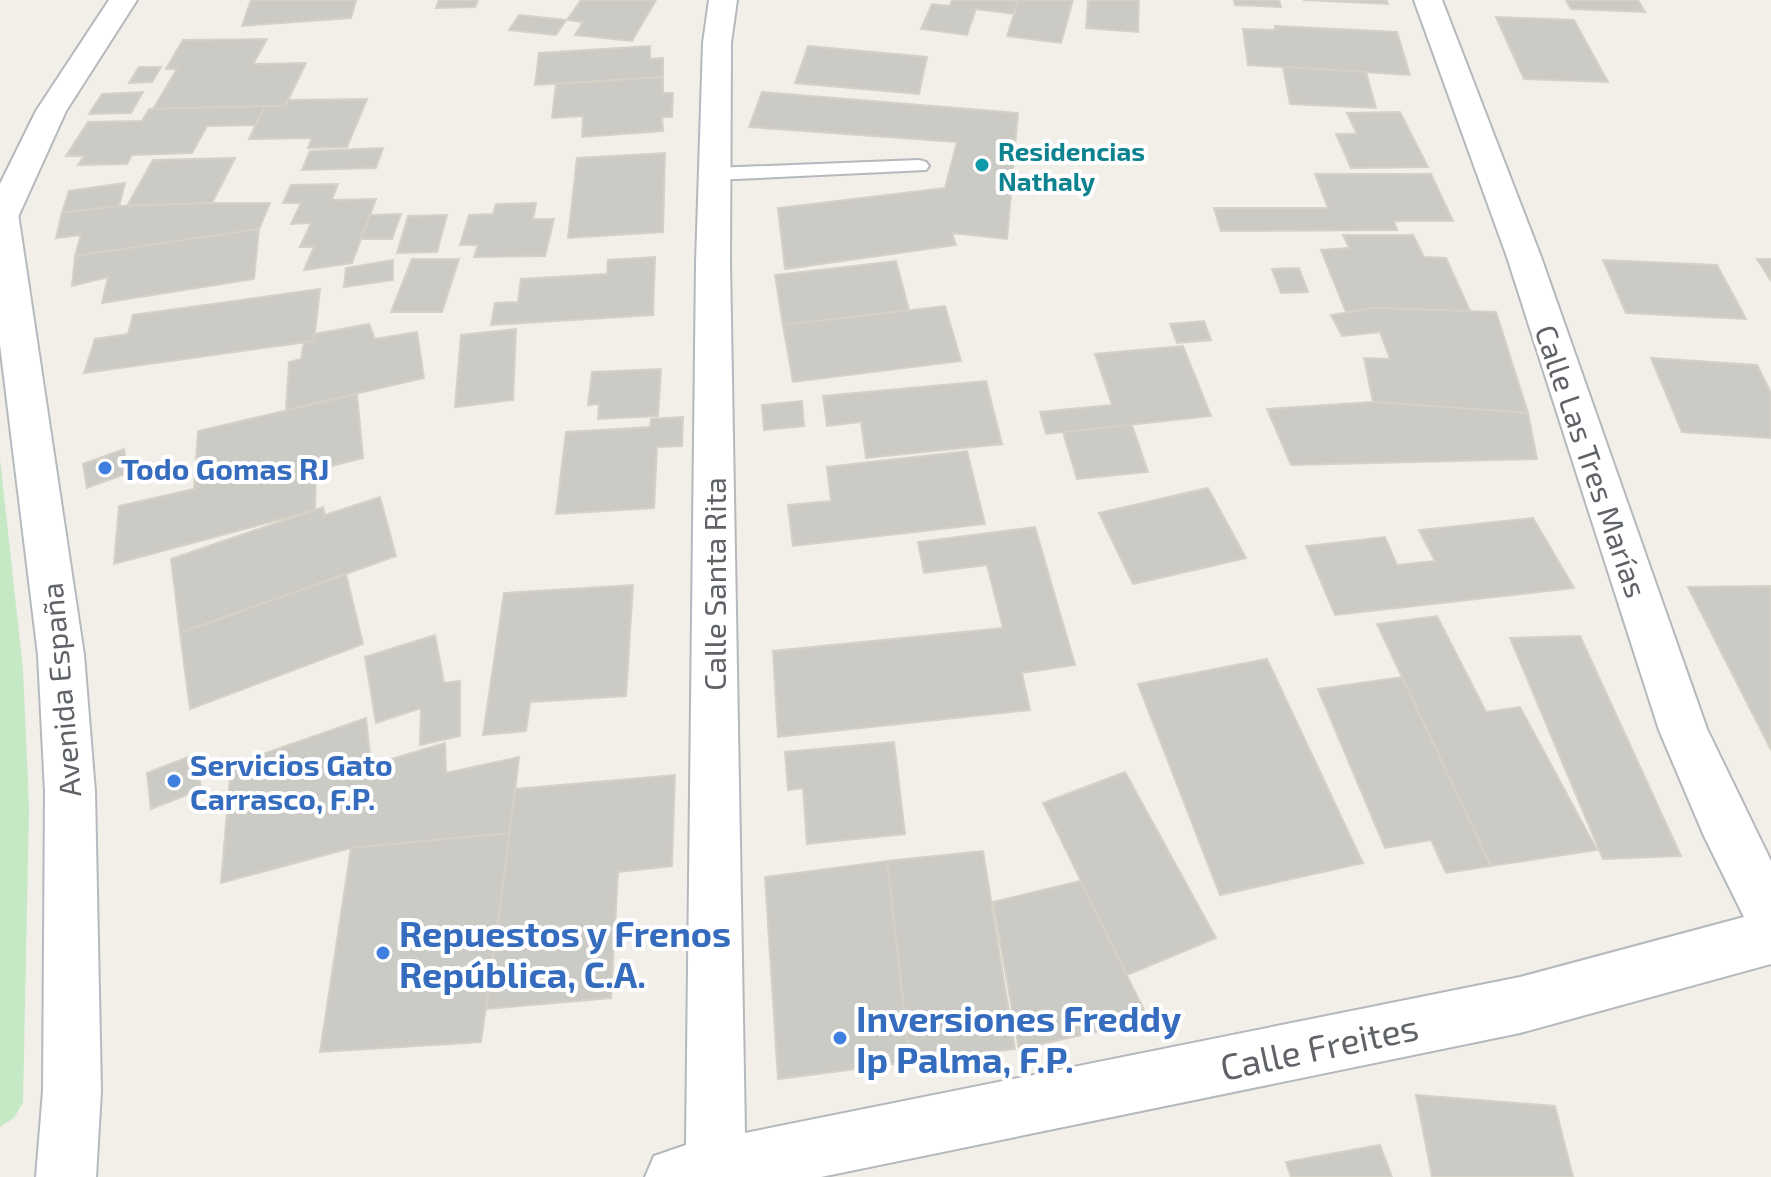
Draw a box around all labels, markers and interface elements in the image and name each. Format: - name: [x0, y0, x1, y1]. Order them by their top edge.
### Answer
- place label: Residencias Nathaly: [998, 135, 1145, 197]
- marker: Residencias Nathaly: [973, 156, 991, 174]
- street label: Calle Las Tres Marías: [1528, 320, 1656, 602]
- place label: Todo Gomas RJ: [121, 450, 330, 486]
- marker: Todo Gomas RJ: [96, 459, 114, 477]
- street label: Calle Santa Rita: [696, 477, 732, 691]
- street label: Avenida España: [33, 581, 87, 799]
- place label: Servicios Gato Carrasco, F.P.: [190, 746, 393, 816]
- marker: Servicios Gato Carrasco, F.P.: [165, 772, 183, 790]
- place label: Repuestos y Frenos República, C.A.: [399, 911, 731, 995]
- marker: Repuestos y Frenos República, C.A.: [374, 944, 392, 962]
- place label: Inversiones Freddy Ip Palma, F.P.: [856, 996, 1182, 1080]
- street label: Calle Freites: [1216, 1004, 1422, 1088]
- marker: Inversiones Freddy Ip Palma, F.P.: [831, 1029, 849, 1047]

